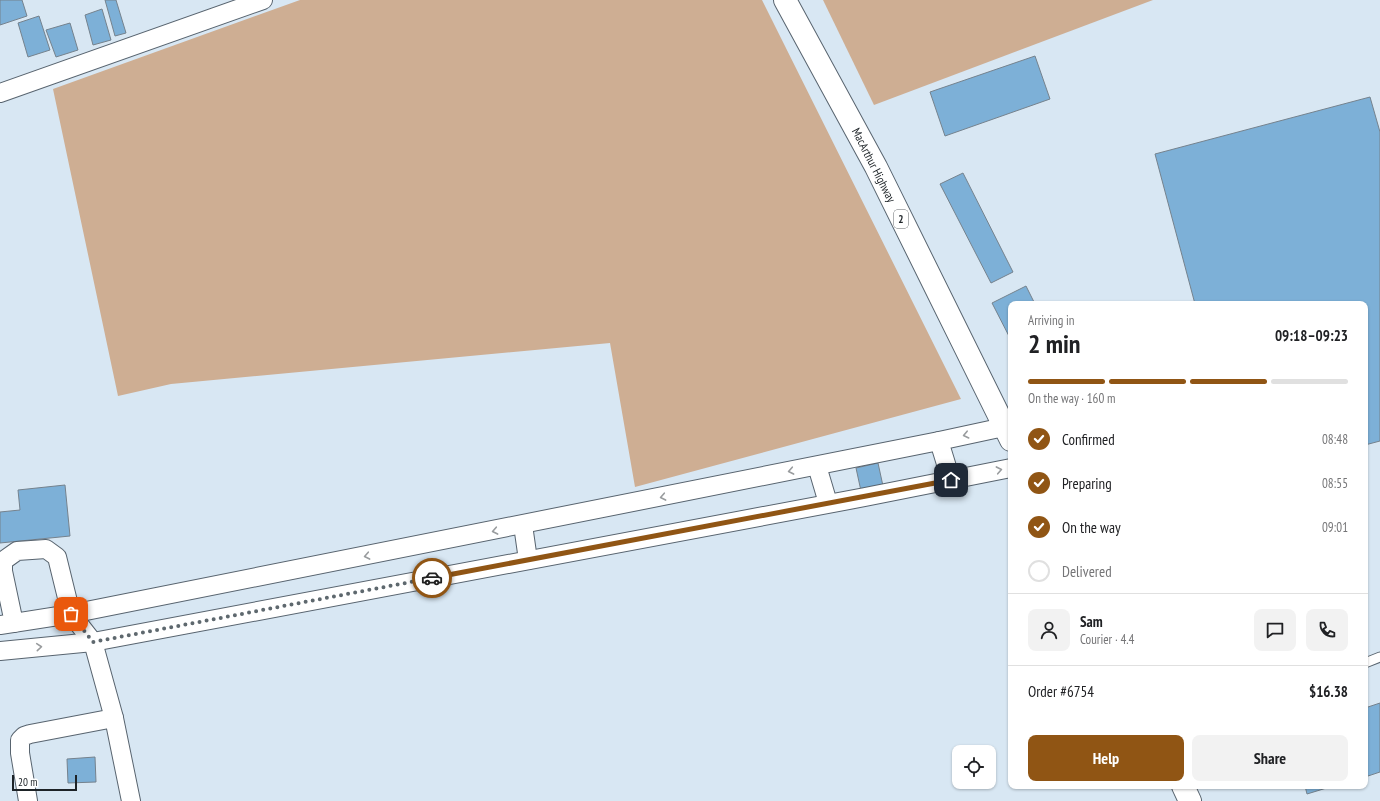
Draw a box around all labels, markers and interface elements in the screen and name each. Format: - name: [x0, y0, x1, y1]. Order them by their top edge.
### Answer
- street label: MacArthur Highway: [849, 125, 899, 205]
- road number: 2: [894, 210, 908, 228]
- text: Arriving in: [1028, 312, 1075, 329]
- text: 09:18–09:23: [1275, 326, 1348, 345]
- text: 2 min: [1028, 327, 1081, 360]
- text: On the way · 160 m: [1028, 390, 1115, 407]
- icon: check: [1028, 428, 1050, 450]
- text: Confirmed: [1062, 430, 1115, 449]
- one-way arrow: [963, 431, 969, 439]
- text: 08:48: [1322, 431, 1348, 448]
- pin: [934, 463, 968, 497]
- one-way arrow: [788, 466, 794, 475]
- one-way arrow: [996, 466, 1002, 475]
- icon: home: [940, 469, 962, 491]
- icon: check: [1028, 472, 1050, 494]
- text: Preparing: [1062, 474, 1112, 493]
- text: 08:55: [1322, 475, 1348, 492]
- one-way arrow: [660, 492, 667, 500]
- icon: check: [1028, 516, 1050, 538]
- text: On the way: [1062, 518, 1121, 537]
- text: 09:01: [1322, 519, 1348, 536]
- one-way arrow: [492, 526, 498, 534]
- one-way arrow: [364, 551, 370, 559]
- courier: [412, 558, 452, 598]
- text: Delivered: [1062, 562, 1112, 581]
- icon: car: [421, 567, 443, 589]
- pin: [54, 597, 88, 631]
- icon: bag: [60, 603, 82, 625]
- button: person: [1028, 609, 1070, 651]
- button: chat: [1254, 609, 1296, 651]
- button: phone: [1306, 609, 1348, 651]
- text: Sam: [1080, 612, 1103, 631]
- text: Courier · 4.4: [1080, 631, 1134, 648]
- one-way arrow: [36, 643, 42, 652]
- text: Order #6754: [1028, 682, 1094, 701]
- text: $16.38: [1309, 682, 1348, 701]
- button: Help: [1028, 735, 1184, 781]
- button: Share: [1192, 735, 1348, 781]
- map controls: [952, 745, 996, 789]
- button: locate: [952, 745, 996, 789]
- scale bar: [12, 773, 77, 792]
- text: 20 m: [18, 775, 37, 789]

